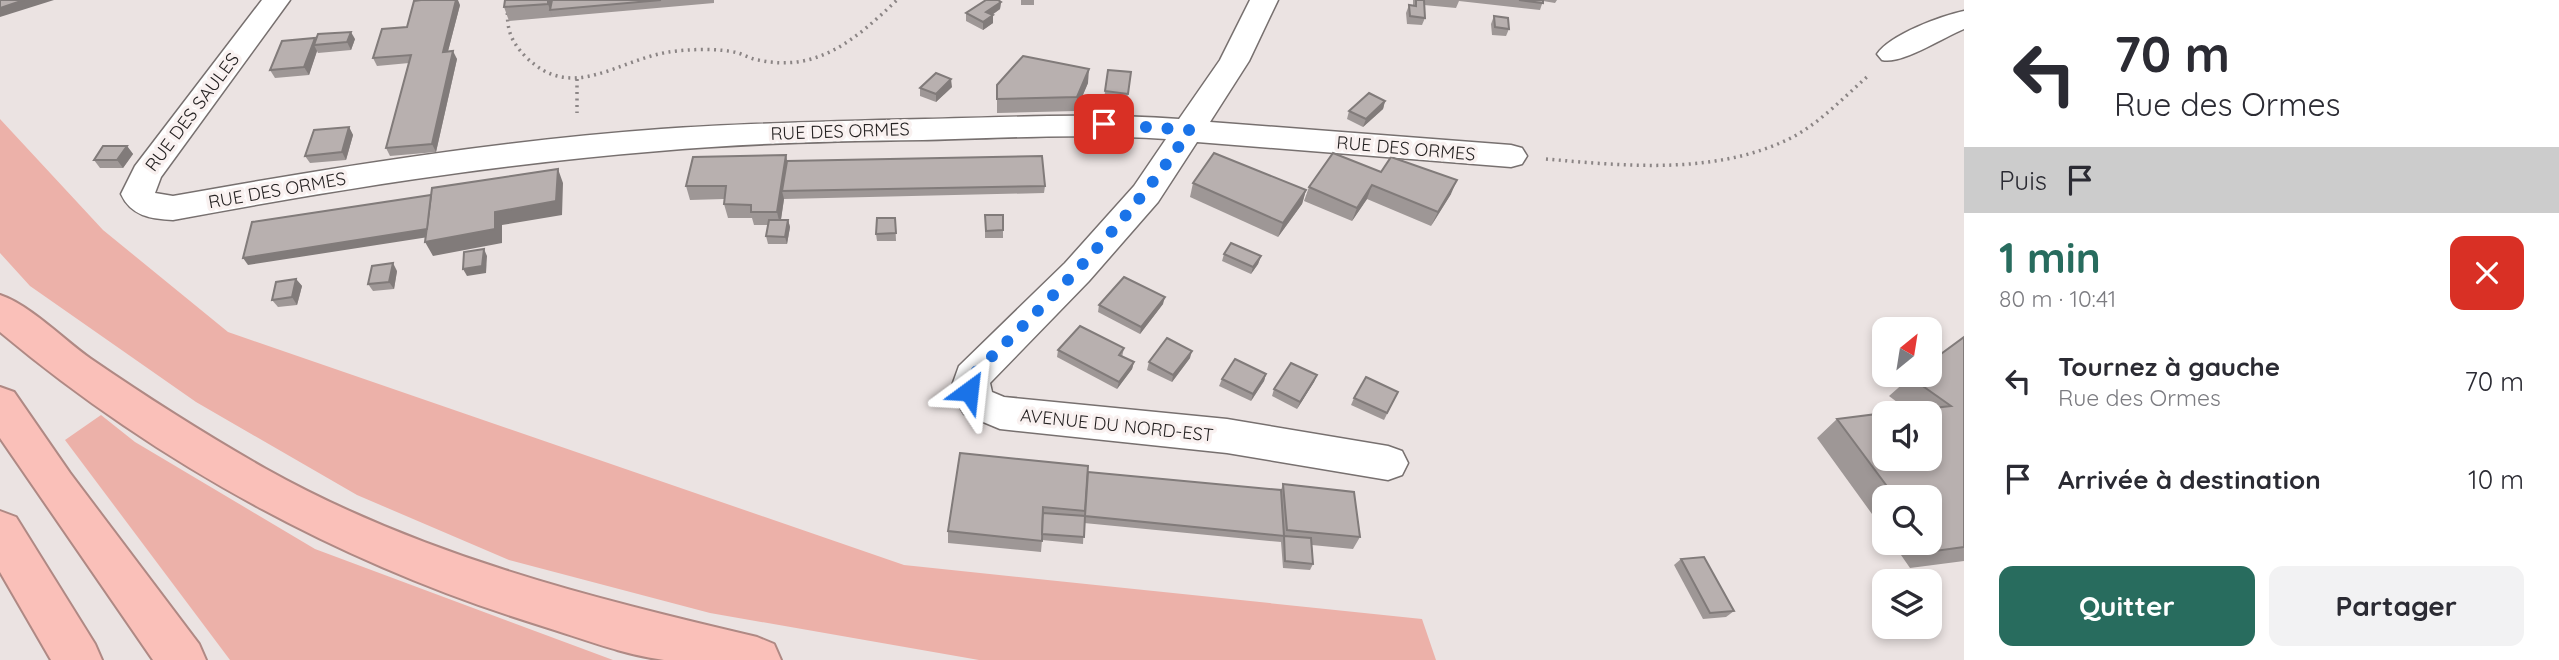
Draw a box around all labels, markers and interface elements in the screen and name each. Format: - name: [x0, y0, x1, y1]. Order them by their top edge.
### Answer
- text: 70 m: [2114, 23, 2230, 84]
- icon: left: [1999, 28, 2090, 119]
- street label: RUE DES SAULES: [140, 48, 244, 176]
- text: Rue des Ormes: [2114, 84, 2340, 124]
- pin: [1074, 94, 1134, 154]
- icon: arrive: [1085, 105, 1123, 143]
- street label: RUE DES ORMES: [770, 117, 910, 145]
- street label: RUE DES ORMES: [1336, 130, 1476, 166]
- icon: arrive: [2061, 161, 2099, 199]
- text: Puis: [1999, 164, 2047, 197]
- street label: RUE DES ORMES: [206, 167, 348, 213]
- text: 1 min: [1999, 231, 2101, 284]
- button: close: [2450, 236, 2524, 310]
- text: 80 m · 10:41: [1999, 284, 2116, 313]
- north arrow: [1872, 317, 1942, 387]
- map controls: [1872, 317, 1942, 639]
- text: Tournez à gauche: [2058, 350, 2280, 383]
- position arrow: [932, 354, 1006, 428]
- icon: left: [1999, 362, 2037, 400]
- text: 70 m: [2464, 365, 2524, 398]
- text: Rue des Ormes: [2058, 383, 2221, 412]
- button: sound: [1872, 401, 1942, 471]
- street label: AVENUE DU NORD-EST: [1019, 403, 1215, 447]
- icon: arrive: [1999, 460, 2037, 498]
- text: Arrivée à destination: [2058, 463, 2321, 496]
- text: 10 m: [2468, 463, 2524, 496]
- button: search: [1872, 485, 1942, 555]
- button: Quitter: [1999, 566, 2255, 646]
- button: Partager: [2269, 566, 2524, 646]
- button: layers: [1872, 569, 1942, 639]

